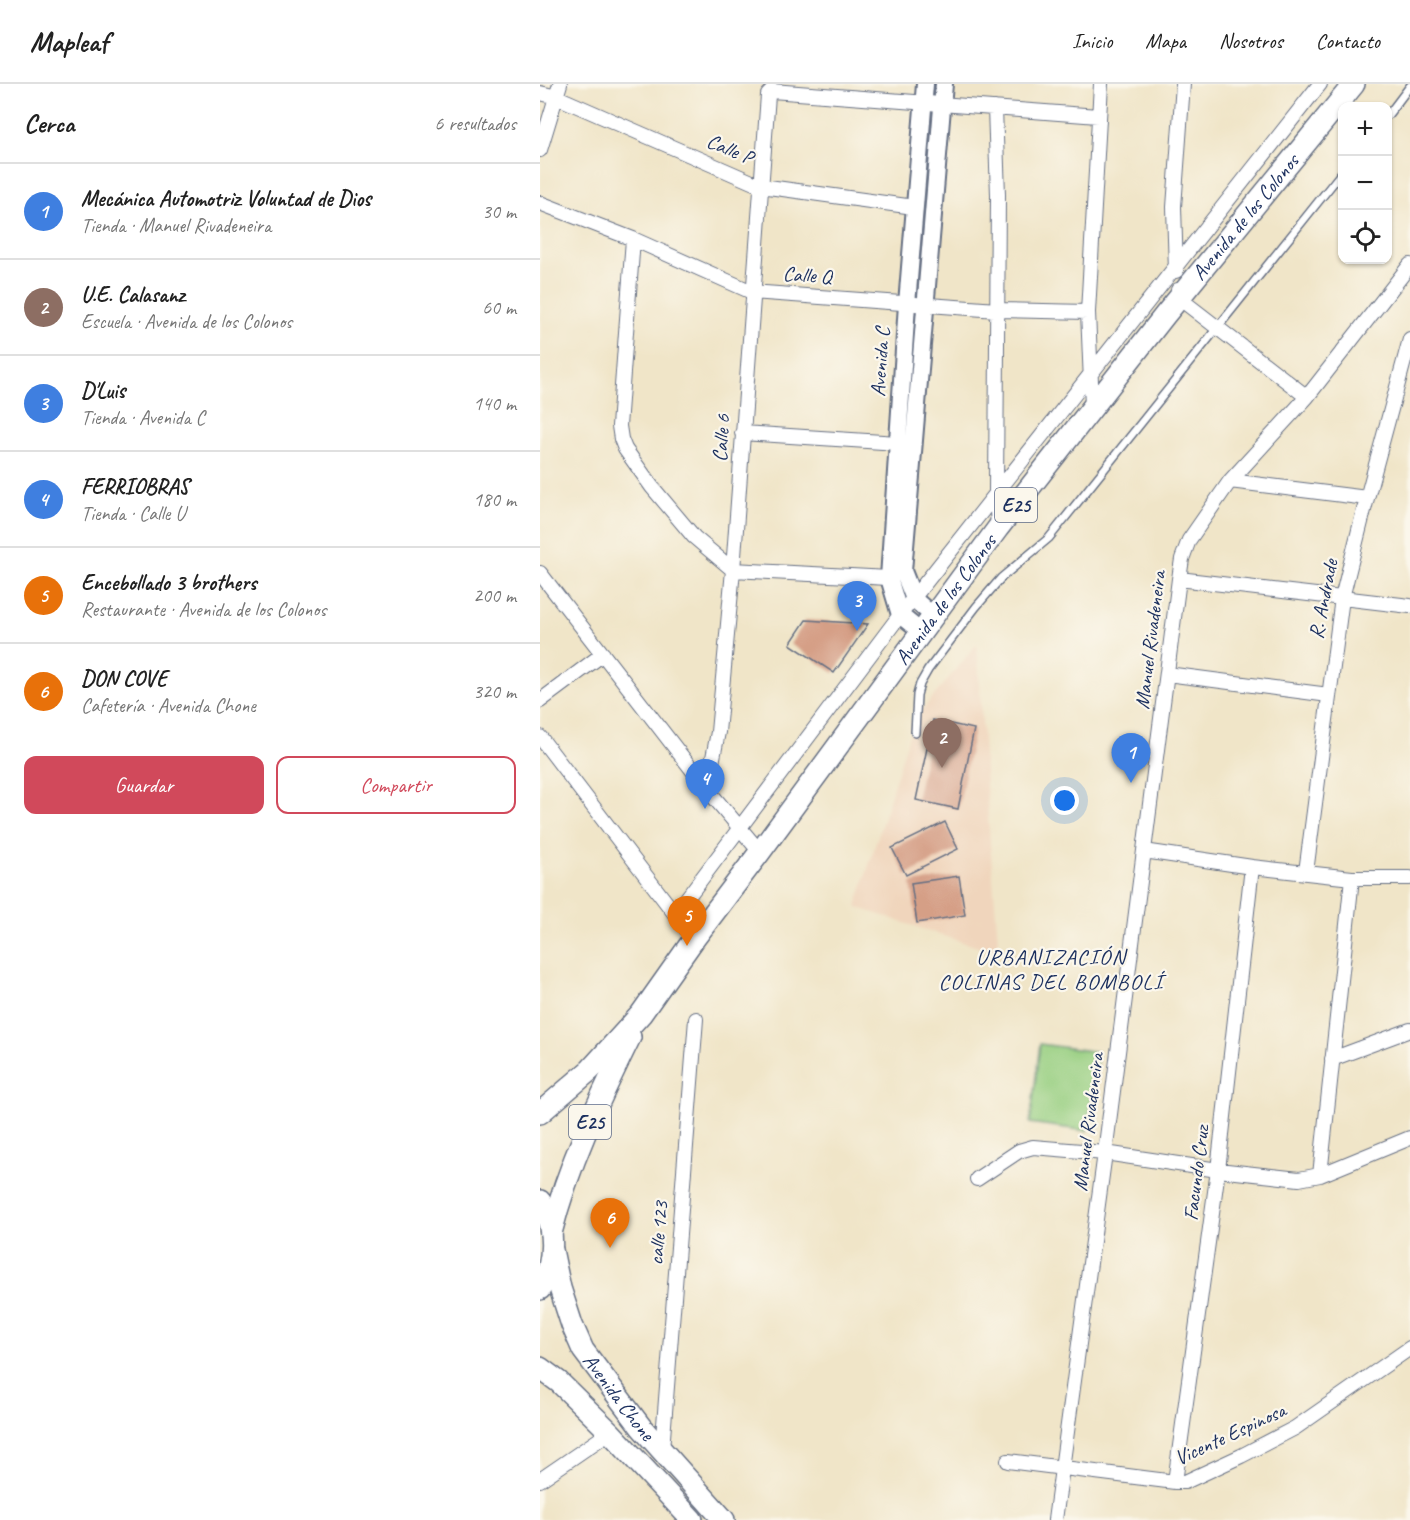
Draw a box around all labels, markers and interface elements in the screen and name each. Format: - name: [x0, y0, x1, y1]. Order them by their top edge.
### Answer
- text: Mapleaf: [30, 24, 108, 59]
- text: Inicio: [1072, 28, 1112, 54]
- text: Mapa: [1145, 28, 1186, 54]
- text: Nosotros: [1219, 28, 1283, 54]
- text: Contacto: [1316, 28, 1380, 54]
- map controls: [1338, 102, 1392, 264]
- button: +: [1338, 102, 1392, 156]
- text: Cerca: [24, 107, 74, 140]
- text: 6 resultados: [434, 111, 516, 136]
- street label: Calle P: [703, 128, 760, 172]
- street label: Avenida de los Colonos: [1186, 147, 1306, 285]
- button: −: [1338, 156, 1392, 210]
- text: Mecánica Automotriz Voluntad de Dios: [81, 185, 371, 213]
- text: 1: [39, 199, 48, 224]
- text: 30 m: [482, 199, 516, 224]
- button: locate: [1338, 210, 1392, 264]
- text: Tienda · Manuel Rivadeneira: [81, 213, 271, 238]
- street label: Calle Q: [782, 260, 835, 290]
- text: U.E. Calasanz: [81, 281, 185, 309]
- text: 2: [39, 295, 48, 320]
- text: 60 m: [482, 295, 516, 320]
- text: Escuela · Avenida de los Colonos: [81, 309, 292, 334]
- street label: Avenida C: [865, 324, 896, 398]
- text: D'Luis: [81, 377, 125, 405]
- text: 3: [39, 391, 48, 416]
- text: 140 m: [473, 391, 516, 416]
- text: Tienda · Avenida C: [81, 405, 205, 430]
- street label: Calle 6: [706, 413, 736, 463]
- text: FERRIOBRAS: [81, 473, 189, 501]
- text: 4: [39, 487, 48, 512]
- text: 180 m: [473, 487, 516, 512]
- road number: E25: [995, 488, 1037, 522]
- text: Tienda · Calle U: [81, 501, 185, 526]
- street label: Avenida de los Colonos: [889, 528, 1003, 670]
- street label: R. Andrade: [1303, 556, 1344, 641]
- street label: Manuel Rivadeneira: [1129, 567, 1172, 711]
- text: Encebollado 3 brothers: [81, 569, 257, 597]
- pin: 3: [838, 582, 876, 631]
- text: 5: [39, 583, 48, 608]
- text: 200 m: [473, 583, 516, 608]
- text: Restaurante · Avenida de los Colonos: [81, 597, 326, 622]
- text: DON COVE: [81, 665, 167, 693]
- text: 6: [39, 679, 48, 704]
- text: 320 m: [473, 679, 516, 704]
- text: Cafetería · Avenida Chone: [81, 693, 256, 718]
- pin: 2: [922, 718, 962, 768]
- pin: 1: [1112, 734, 1150, 783]
- button: Guardar: [24, 756, 264, 814]
- button: Compartir: [276, 756, 516, 814]
- pin: 4: [686, 760, 724, 809]
- your location: [1050, 786, 1079, 815]
- pin: 5: [668, 896, 706, 946]
- district label: URBANIZACIÓN COLINAS DEL BOMBOLÍ: [939, 943, 1167, 996]
- street label: Manuel Rivadeneira: [1067, 1049, 1110, 1193]
- road number: E25: [569, 1105, 611, 1139]
- street label: Facundo Cruz: [1177, 1122, 1215, 1222]
- pin: 6: [590, 1198, 630, 1248]
- street label: calle 123: [642, 1198, 674, 1266]
- street label: Avenida Chone: [577, 1348, 661, 1447]
- street label: Vicente Espinosa: [1170, 1396, 1292, 1471]

